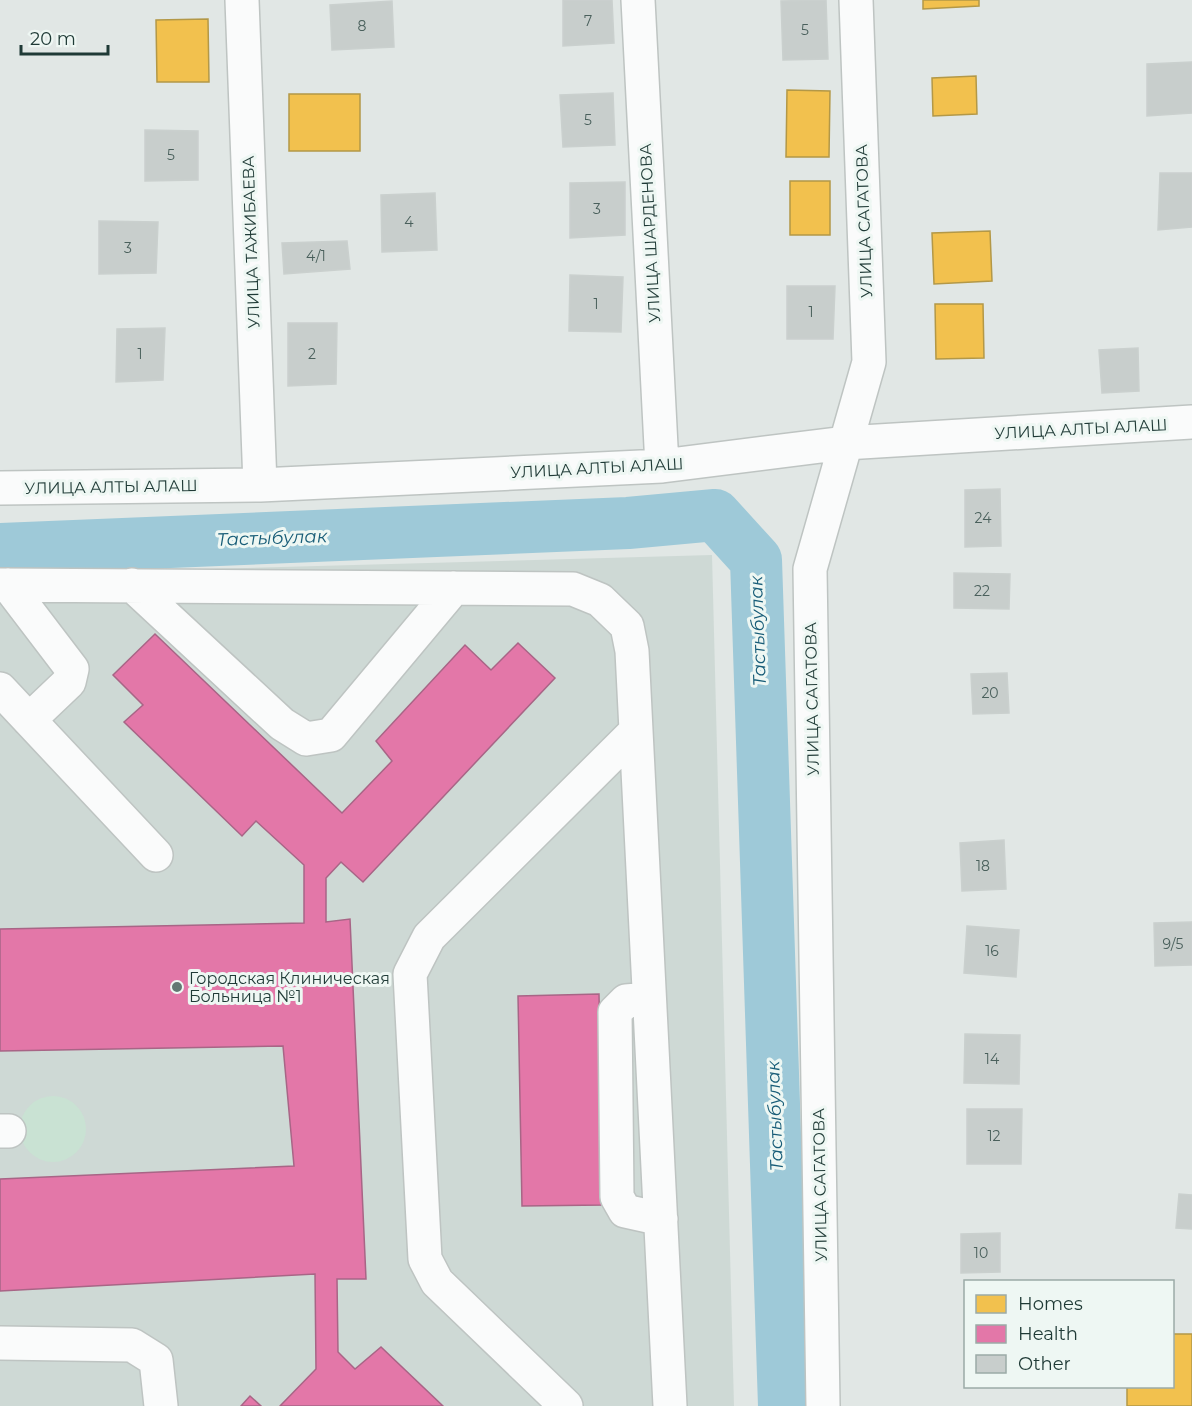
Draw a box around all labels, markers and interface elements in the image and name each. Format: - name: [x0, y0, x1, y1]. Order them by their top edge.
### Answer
- house number: 7: [584, 12, 592, 30]
- house number: 8: [358, 17, 367, 35]
- scale bar: [21, 18, 108, 56]
- house number: 5: [801, 21, 809, 39]
- text: 20 m: [30, 28, 76, 50]
- house number: 5: [584, 111, 592, 129]
- street label: УЛИЦА ШАРДЕНОВА: [636, 143, 664, 323]
- street label: УЛИЦА САГАТОВА: [852, 144, 876, 298]
- house number: 5: [167, 146, 175, 164]
- street label: УЛИЦА ТАЖИБАЕВА: [238, 155, 264, 329]
- house number: 3: [593, 200, 601, 218]
- house number: 4: [404, 213, 414, 231]
- house number: 3: [124, 239, 132, 257]
- house number: 4/1: [306, 247, 326, 265]
- house number: 1: [593, 295, 599, 313]
- house number: 1: [808, 303, 814, 321]
- house number: 1: [137, 345, 143, 363]
- house number: 2: [308, 345, 316, 363]
- street label: УЛИЦА АЛТЫ АЛАШ: [994, 415, 1168, 443]
- street label: УЛИЦА АЛТЫ АЛАШ: [510, 454, 684, 482]
- street label: УЛИЦА АЛТЫ АЛАШ: [24, 476, 198, 498]
- house number: 24: [975, 509, 992, 527]
- water label: Тастыбулак: [216, 525, 328, 551]
- water label: Тастыбулак: [745, 575, 771, 687]
- house number: 22: [974, 582, 990, 600]
- street label: УЛИЦА САГАТОВА: [801, 622, 823, 776]
- house number: 20: [981, 684, 999, 702]
- house number: 18: [976, 857, 990, 875]
- house number: 9/5: [1163, 935, 1183, 953]
- house number: 16: [985, 942, 999, 960]
- place label: Городская Клиническая Больница №1: [189, 969, 390, 1006]
- marker: Городская Клиническая Больница №1: [170, 980, 184, 994]
- house number: 14: [985, 1050, 1000, 1068]
- water label: Тастыбулак: [762, 1060, 788, 1172]
- street label: УЛИЦА САГАТОВА: [809, 1108, 831, 1262]
- house number: 12: [987, 1127, 1001, 1145]
- house number: 10: [974, 1244, 988, 1262]
- legend: [964, 1280, 1174, 1388]
- text: Homes: [1018, 1293, 1083, 1315]
- text: Health: [1018, 1323, 1078, 1345]
- text: Other: [1018, 1353, 1071, 1375]

